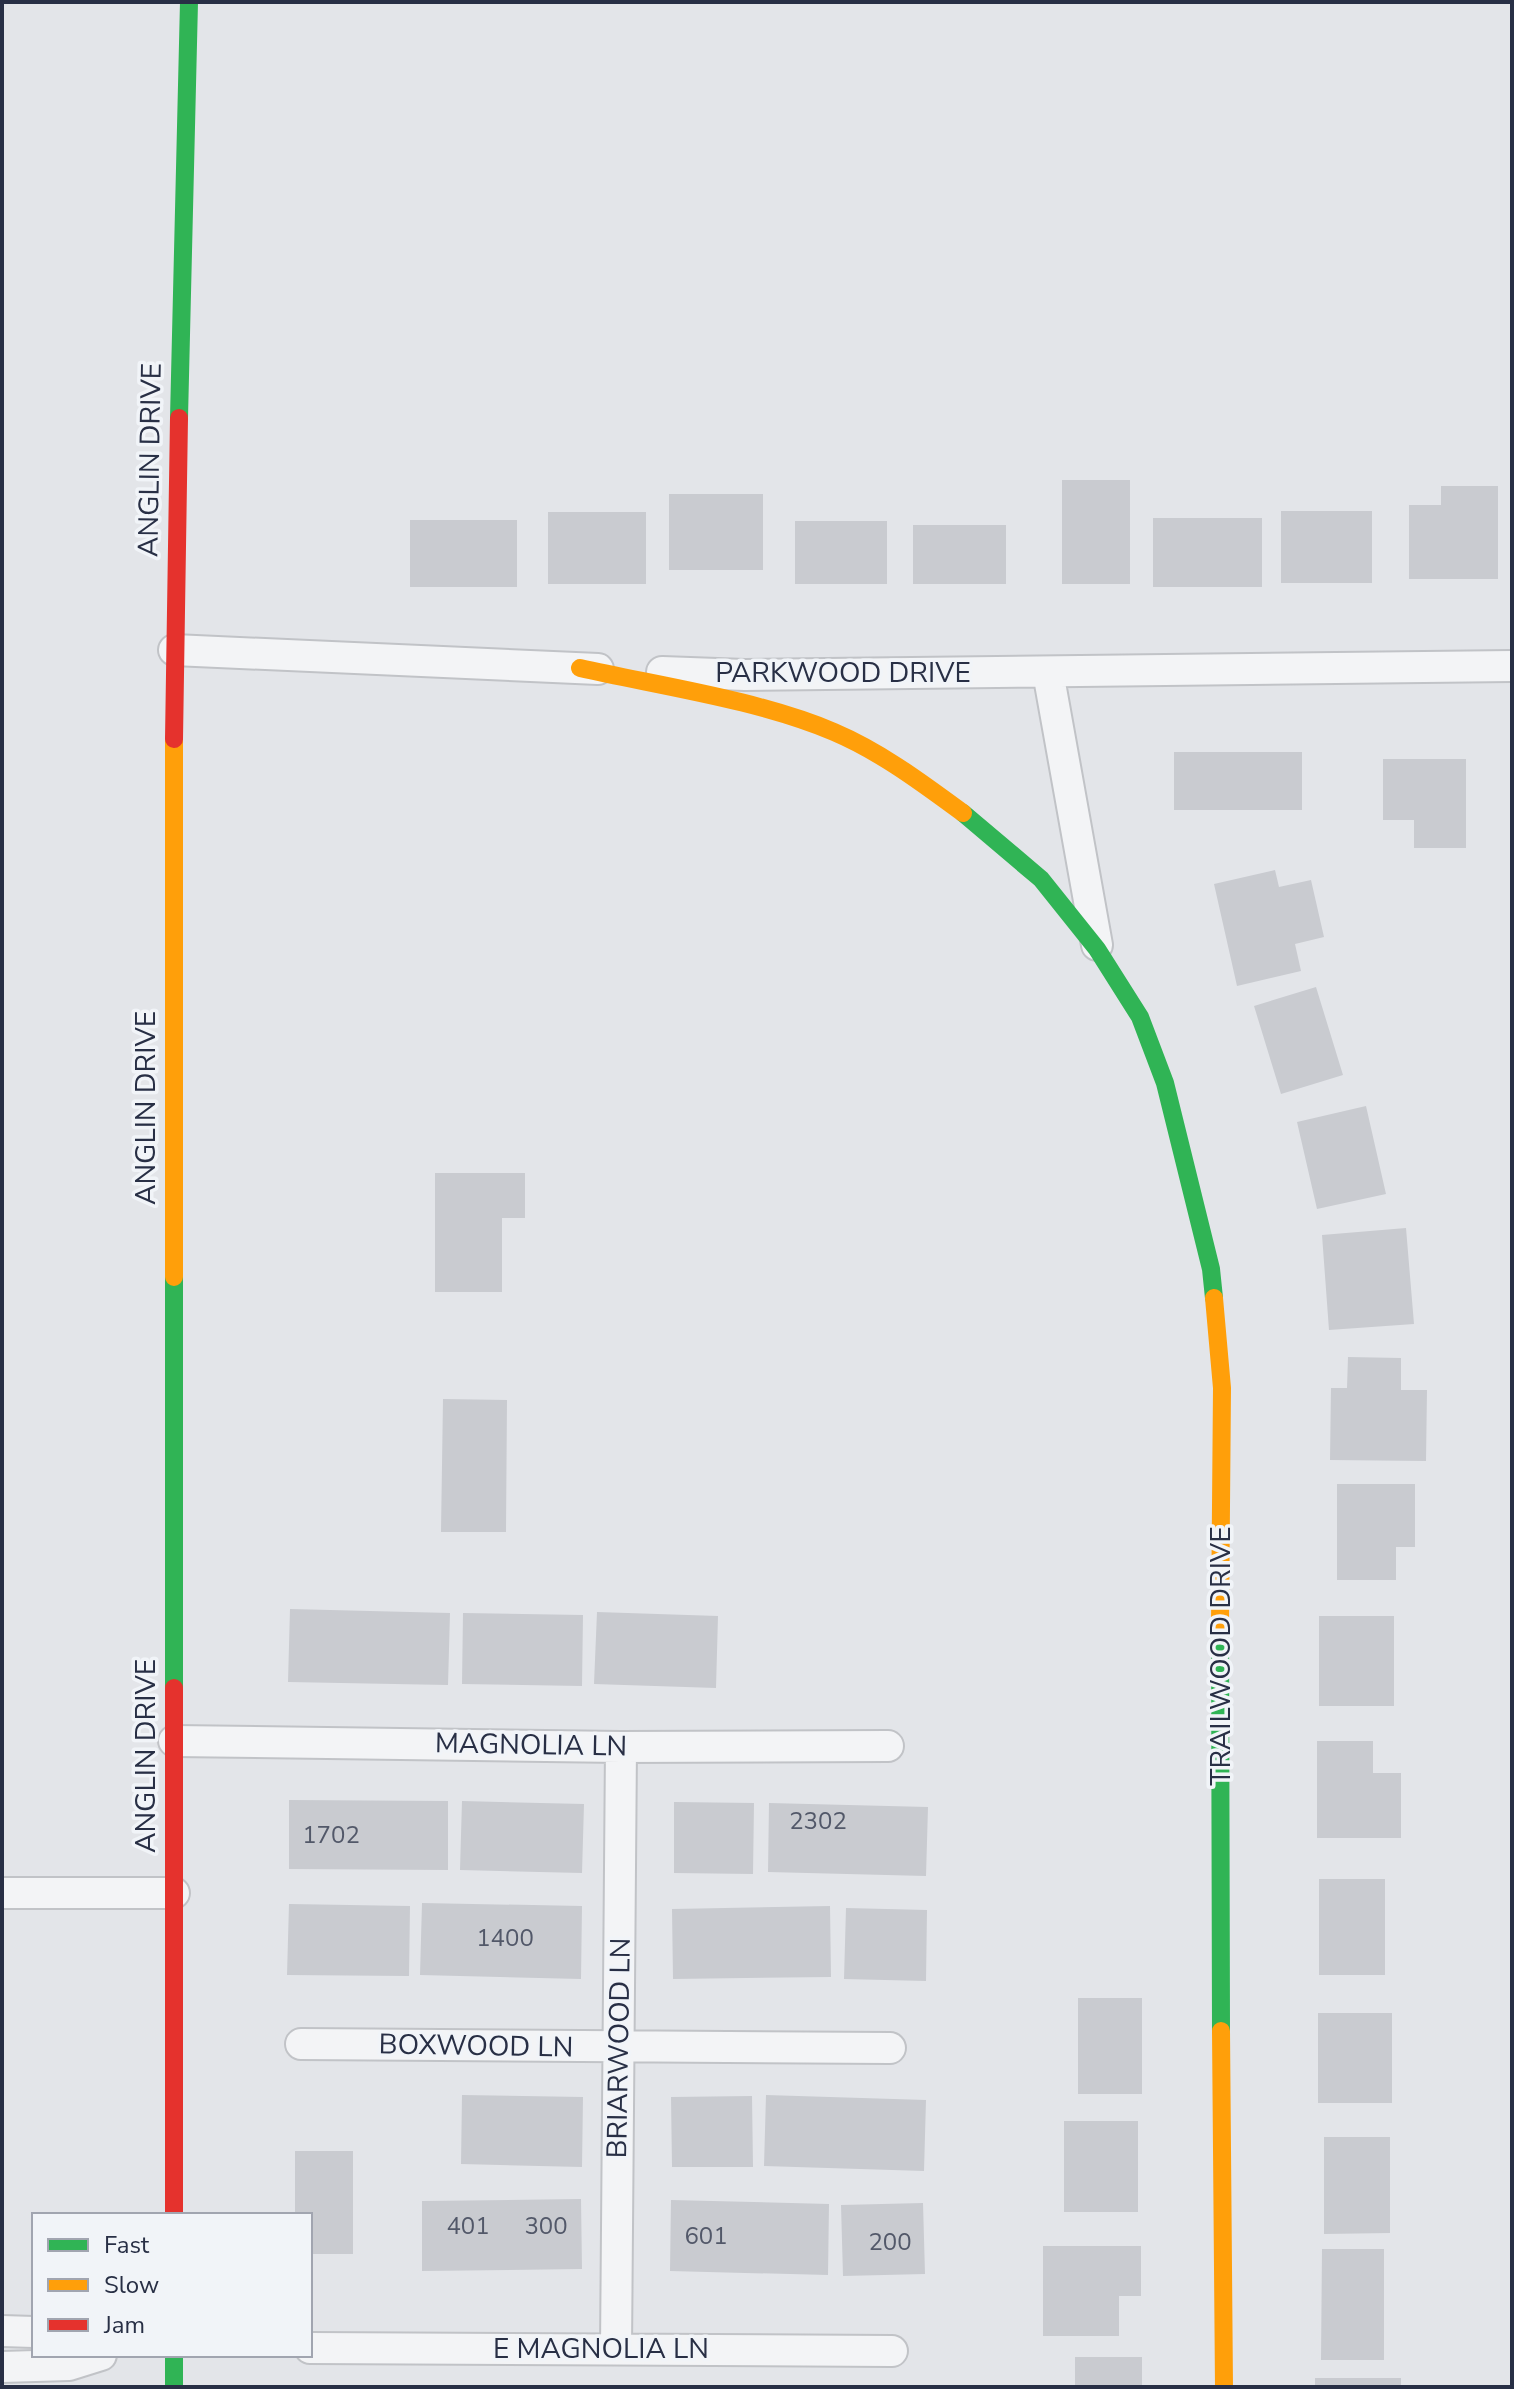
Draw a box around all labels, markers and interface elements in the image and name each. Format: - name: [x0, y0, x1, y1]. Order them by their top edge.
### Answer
- street label: ANGLIN DRIVE: [129, 363, 171, 557]
- street label: PARKWOOD DRIVE: [715, 654, 971, 692]
- street label: ANGLIN DRIVE: [127, 1011, 165, 1205]
- street label: TRAILWOOD DRIVE: [1202, 1527, 1240, 1785]
- street label: ANGLIN DRIVE: [127, 1659, 165, 1853]
- street label: MAGNOLIA LN: [434, 1724, 628, 1766]
- house number: 2302: [789, 1805, 847, 1837]
- house number: 1702: [302, 1819, 360, 1851]
- house number: 1400: [476, 1922, 534, 1954]
- street label: BRIARWOOD LN: [598, 1937, 640, 2159]
- street label: BOXWOOD LN: [378, 2025, 574, 2067]
- house number: 401: [446, 2210, 490, 2242]
- house number: 300: [524, 2210, 568, 2242]
- legend: [32, 2213, 312, 2357]
- house number: 601: [684, 2220, 728, 2252]
- house number: 200: [868, 2226, 912, 2258]
- text: Fast: [104, 2229, 150, 2261]
- text: Slow: [104, 2269, 159, 2301]
- text: Jam: [103, 2309, 145, 2341]
- street label: E MAGNOLIA LN: [493, 2330, 709, 2368]

